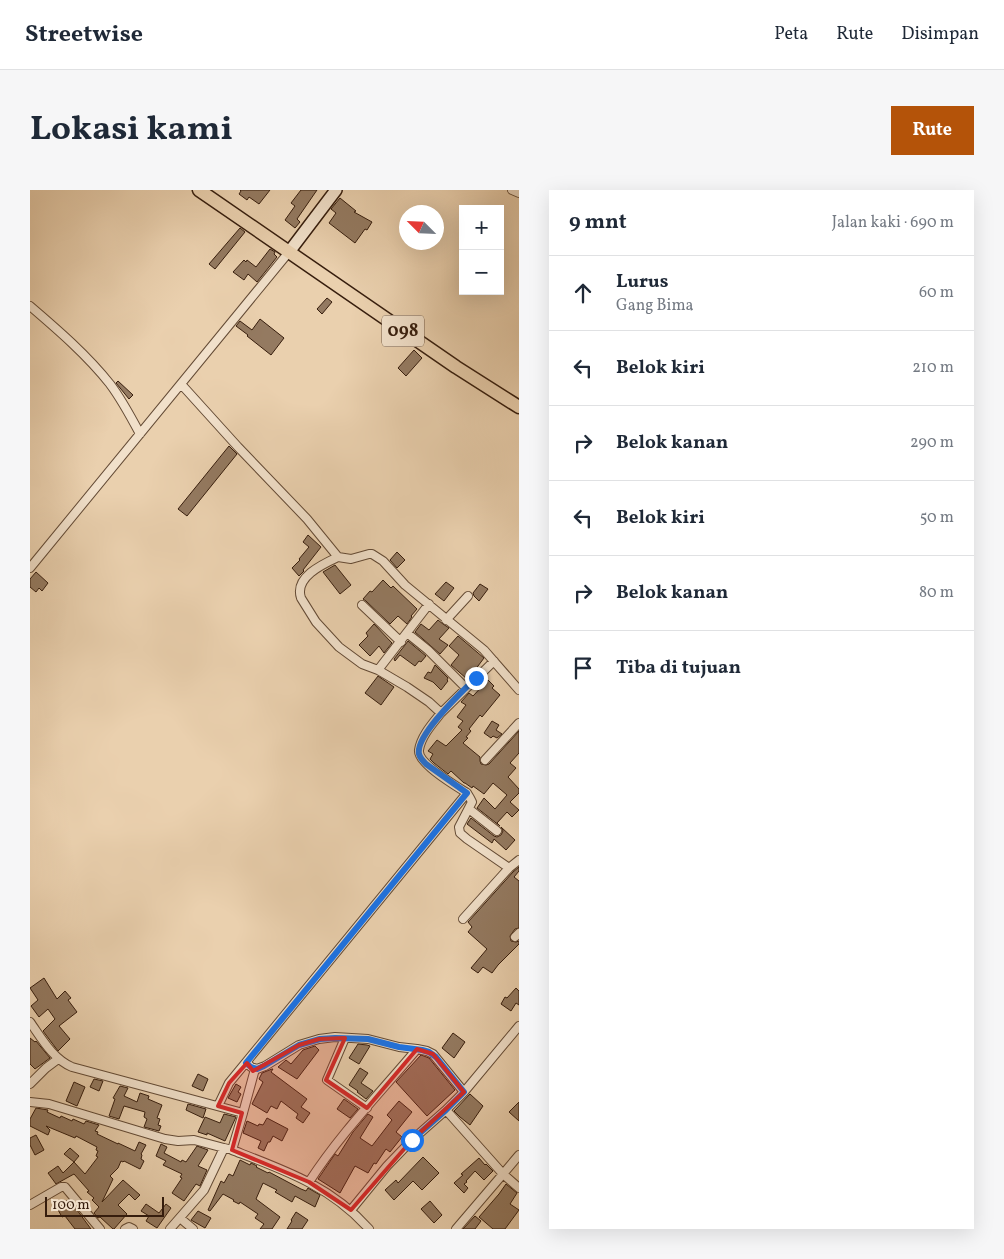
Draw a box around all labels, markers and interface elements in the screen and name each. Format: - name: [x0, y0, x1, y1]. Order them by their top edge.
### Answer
- text: Streetwise: [25, 18, 143, 52]
- text: Peta: [774, 22, 808, 47]
- text: Rute: [836, 22, 873, 47]
- text: Disimpan: [901, 22, 979, 47]
- text: Lokasi kami: [30, 106, 233, 154]
- button: Rute: [891, 106, 974, 155]
- north arrow: [399, 205, 444, 250]
- map controls: [459, 205, 504, 295]
- button: +: [459, 205, 504, 250]
- text: 9 mnt: [569, 208, 627, 237]
- text: Jalan kaki · 690 m: [832, 212, 954, 234]
- button: −: [459, 250, 504, 295]
- text: Lurus: [616, 269, 668, 295]
- icon: ahead: [569, 279, 597, 307]
- text: 60 m: [919, 282, 954, 304]
- text: Gang Bima: [616, 295, 694, 317]
- road number: 098: [382, 315, 424, 346]
- icon: left: [569, 354, 597, 382]
- text: Belok kiri: [616, 355, 705, 381]
- text: 210 m: [912, 357, 954, 379]
- icon: right: [569, 429, 597, 457]
- text: Belok kanan: [616, 430, 728, 456]
- text: 290 m: [910, 432, 954, 454]
- icon: left: [569, 504, 597, 532]
- text: Belok kiri: [616, 505, 705, 531]
- text: 50 m: [920, 507, 954, 529]
- icon: right: [569, 579, 597, 607]
- text: Belok kanan: [616, 580, 728, 606]
- text: 80 m: [919, 582, 954, 604]
- icon: arrive: [569, 654, 597, 682]
- text: Tiba di tujuan: [616, 655, 741, 681]
- route end: [465, 667, 488, 690]
- route start: [401, 1129, 424, 1152]
- scale bar: [45, 1194, 164, 1217]
- text: 100 m: [52, 1196, 90, 1215]

